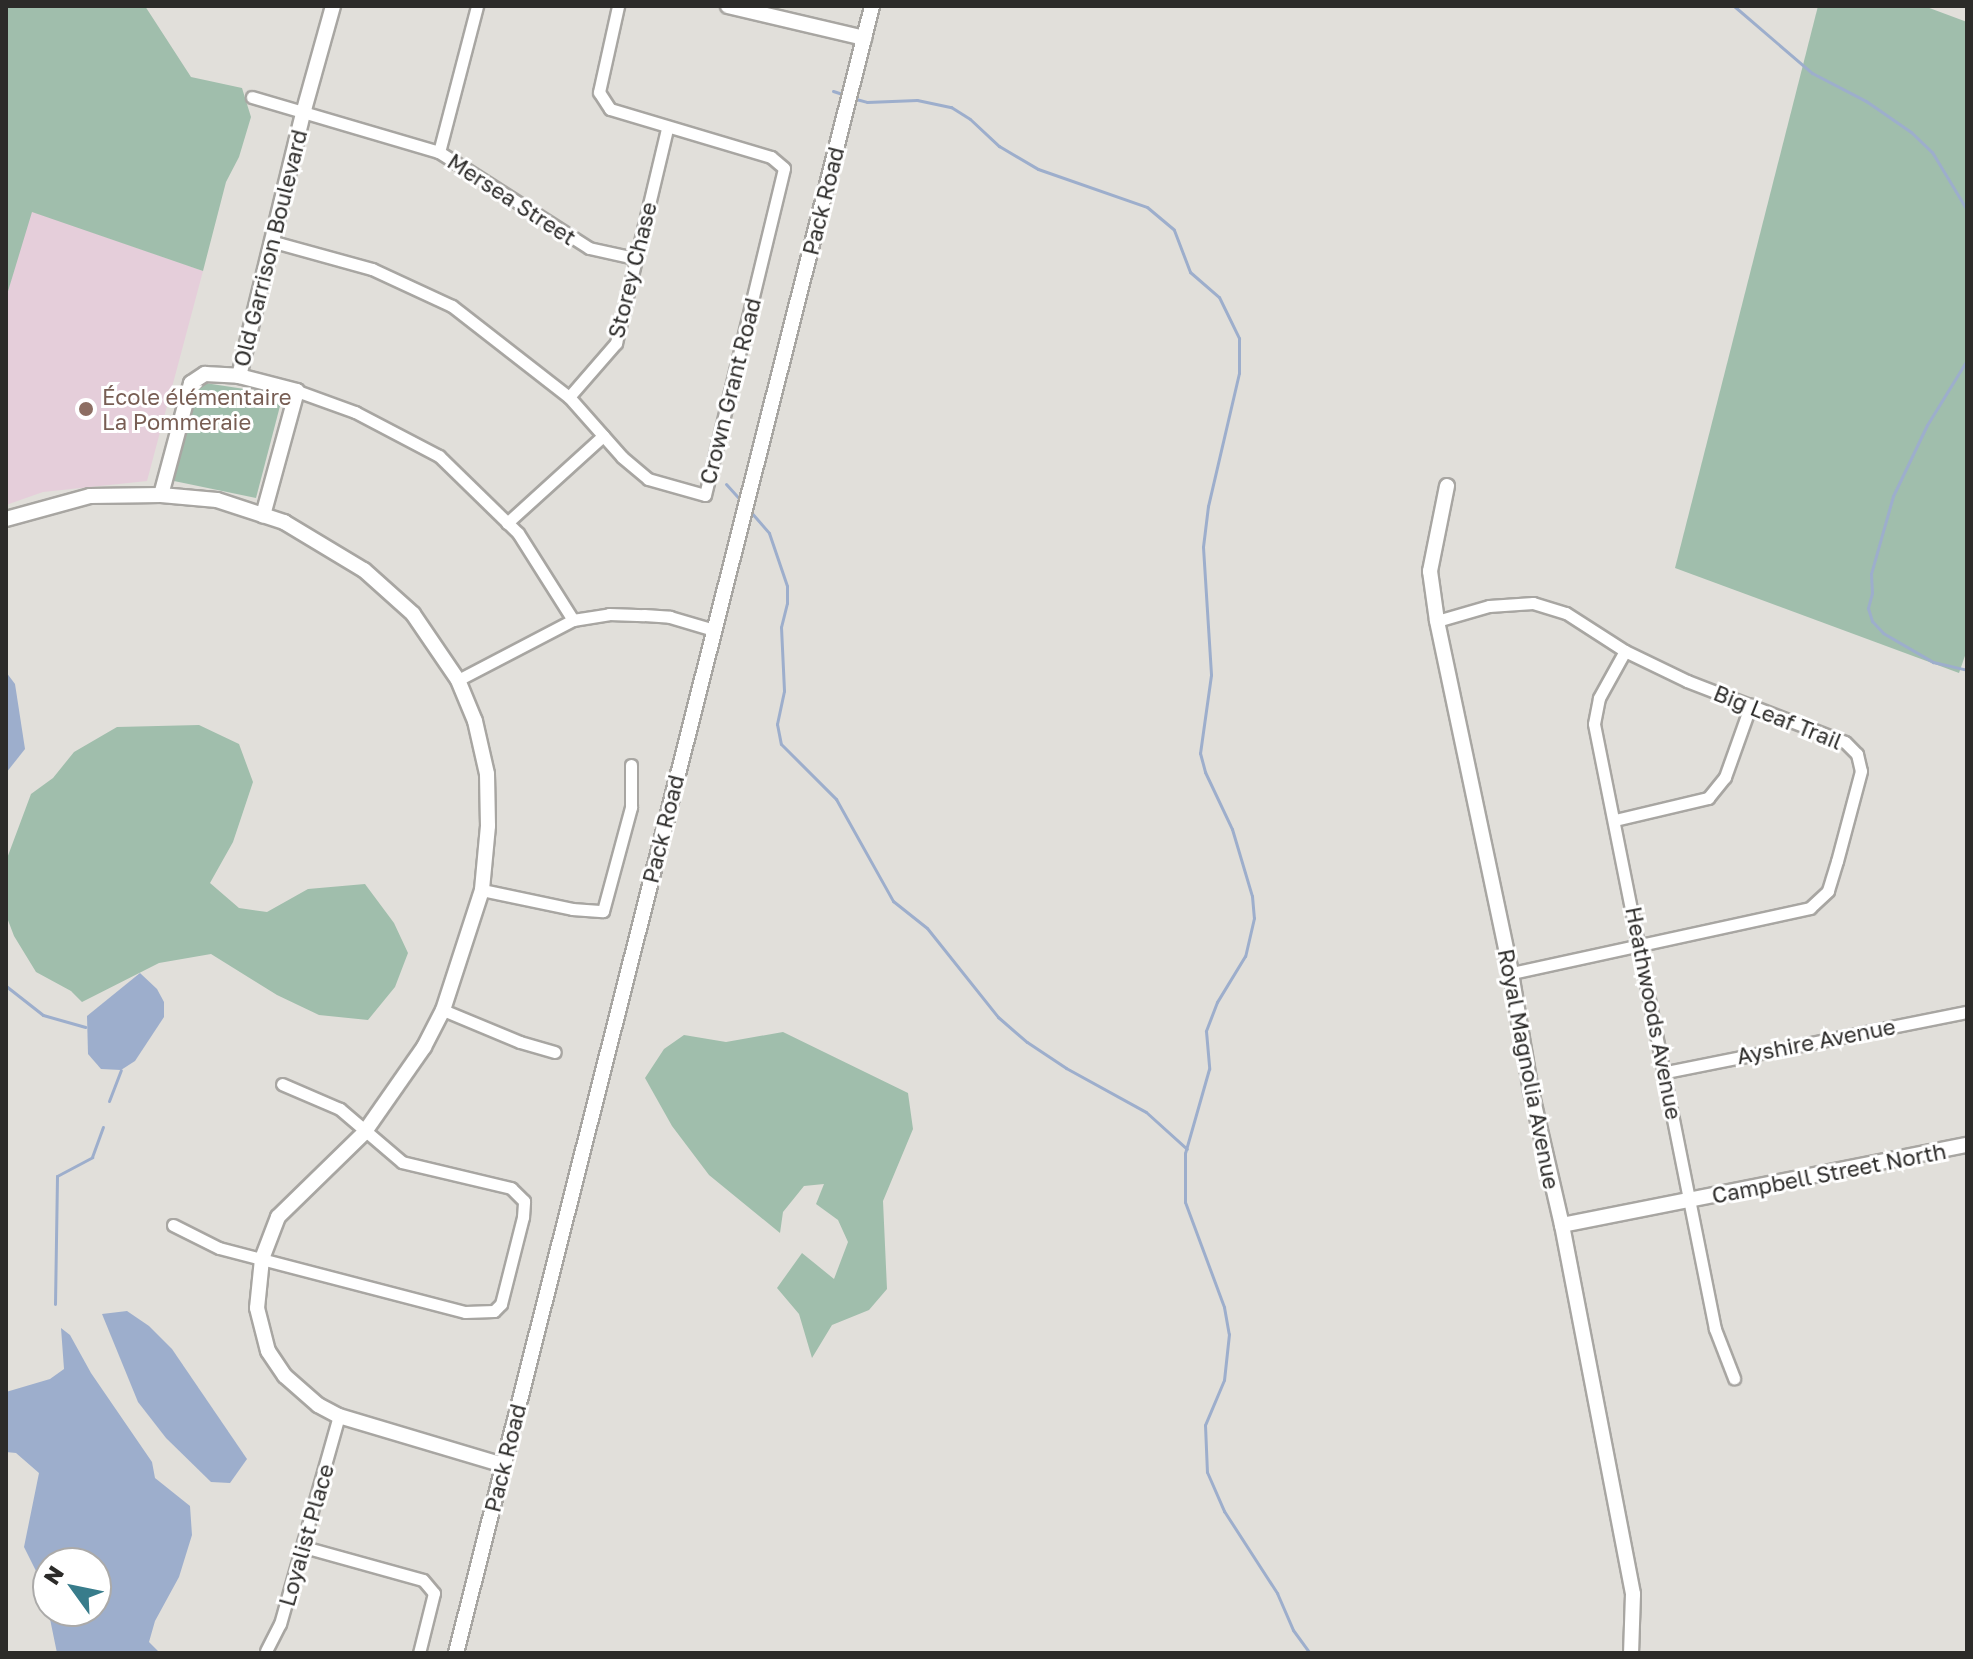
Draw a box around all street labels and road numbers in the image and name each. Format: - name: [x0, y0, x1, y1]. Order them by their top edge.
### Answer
- street label: Old Garrison Boulevard: [228, 127, 312, 369]
- street label: Pack Road: [797, 144, 849, 258]
- street label: Mersea Street: [443, 148, 581, 250]
- street label: Storey Chase: [602, 199, 662, 341]
- street label: Crown Grant Road: [694, 295, 766, 487]
- street label: Big Leaf Trail: [1710, 679, 1846, 755]
- street label: Pack Road: [637, 772, 689, 886]
- street label: Heathwoods Avenue: [1620, 904, 1688, 1122]
- street label: Royal Magnolia Avenue: [1493, 947, 1565, 1191]
- street label: Ayshire Avenue: [1734, 1013, 1898, 1069]
- street label: Campbell Street North: [1710, 1137, 1948, 1209]
- street label: Pack Road: [479, 1401, 531, 1515]
- street label: Loyalist Place: [273, 1461, 339, 1609]

